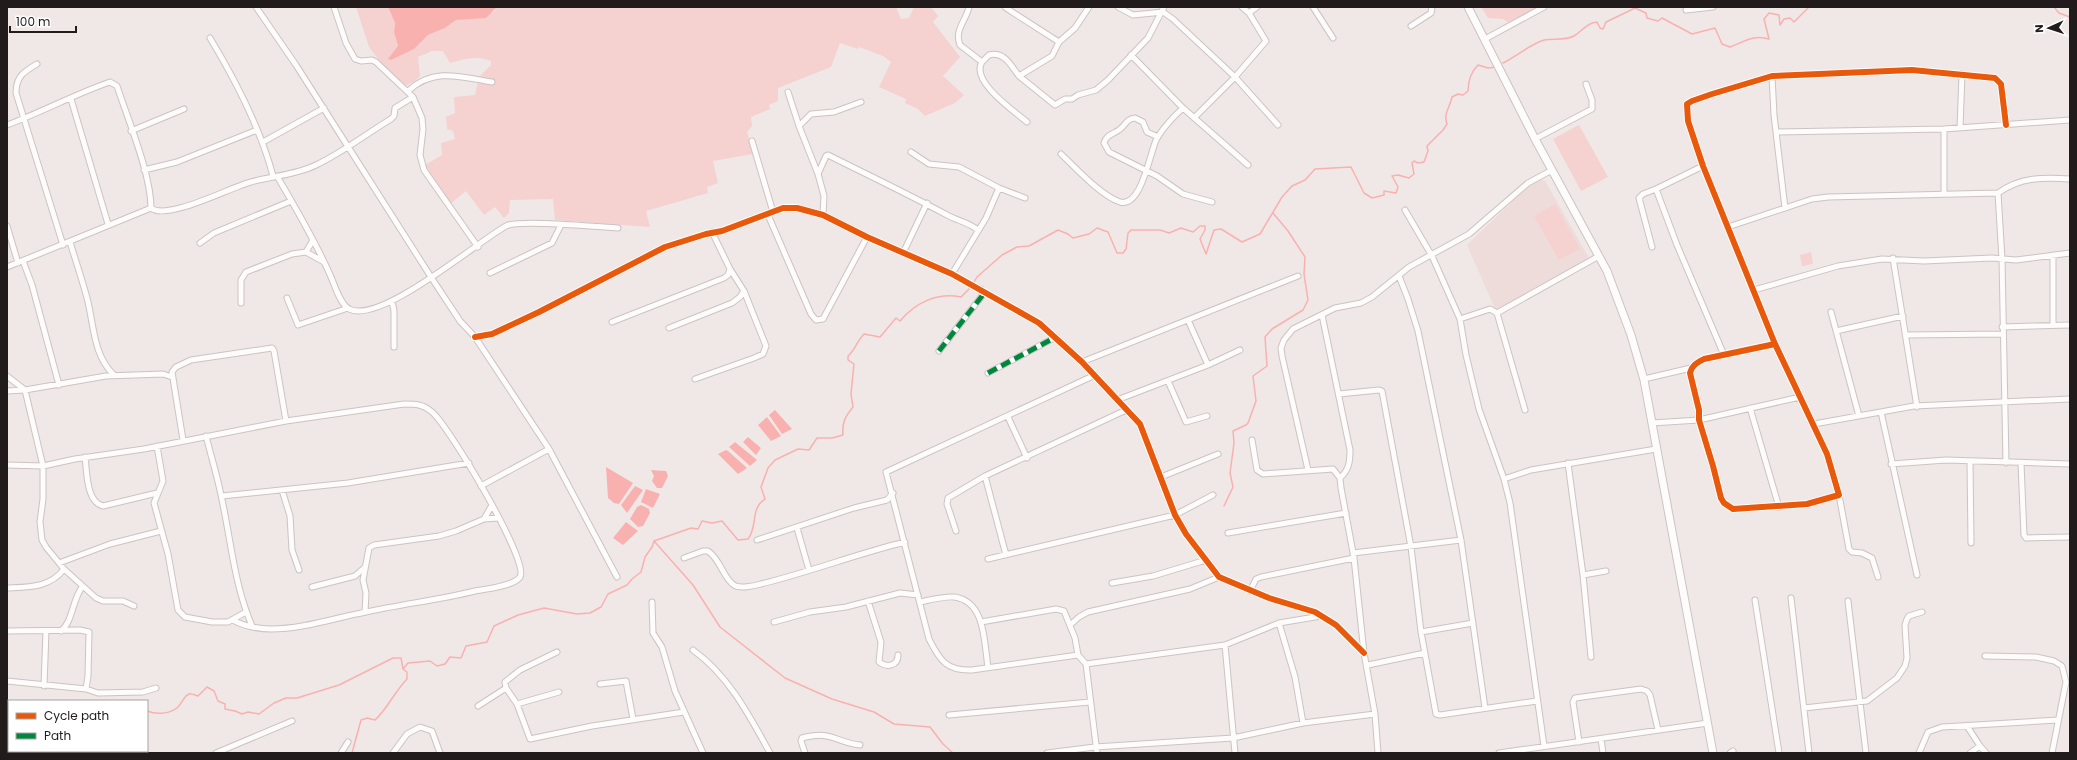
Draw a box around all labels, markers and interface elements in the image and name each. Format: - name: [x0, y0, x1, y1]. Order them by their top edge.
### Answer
- scale bar: [10, 8, 76, 34]
- north arrow: [2029, 8, 2069, 48]
- text: 100 m: [16, 13, 50, 30]
- text: N: [2031, 24, 2047, 33]
- legend: [8, 700, 148, 752]
- text: Cycle path: [44, 707, 109, 724]
- text: Path: [44, 727, 71, 744]

